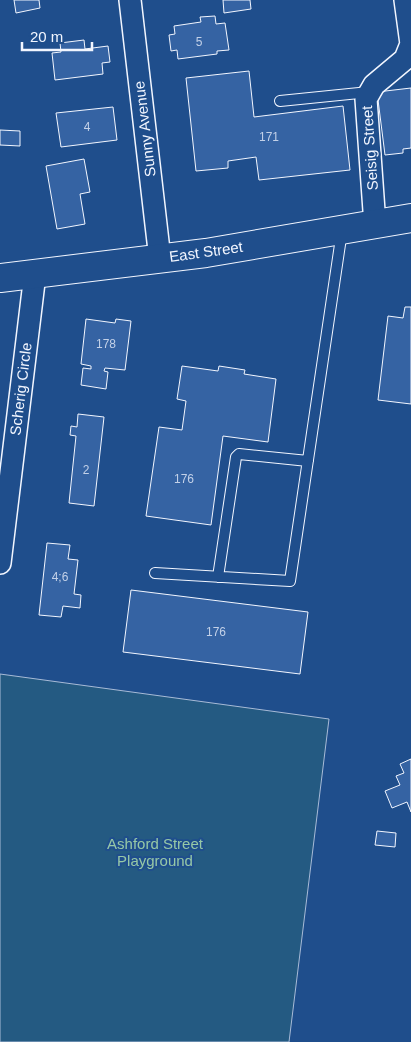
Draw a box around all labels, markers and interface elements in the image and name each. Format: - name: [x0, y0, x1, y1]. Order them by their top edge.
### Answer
- scale bar: [22, 20, 92, 52]
- text: 20 m: [30, 28, 63, 45]
- house number: 5: [196, 35, 203, 49]
- street label: Sunny Avenue: [130, 80, 159, 178]
- street label: Seisig Street: [358, 104, 381, 191]
- house number: 4: [84, 120, 91, 134]
- house number: 171: [259, 130, 279, 144]
- street label: East Street: [168, 238, 245, 265]
- house number: 178: [96, 337, 116, 351]
- street label: Scherig Circle: [6, 342, 35, 436]
- house number: 2: [83, 463, 90, 477]
- house number: 176: [174, 472, 194, 486]
- house number: 4;6: [52, 570, 69, 584]
- house number: 176: [206, 625, 226, 639]
- park label: Ashford Street Playground: [107, 835, 204, 869]

